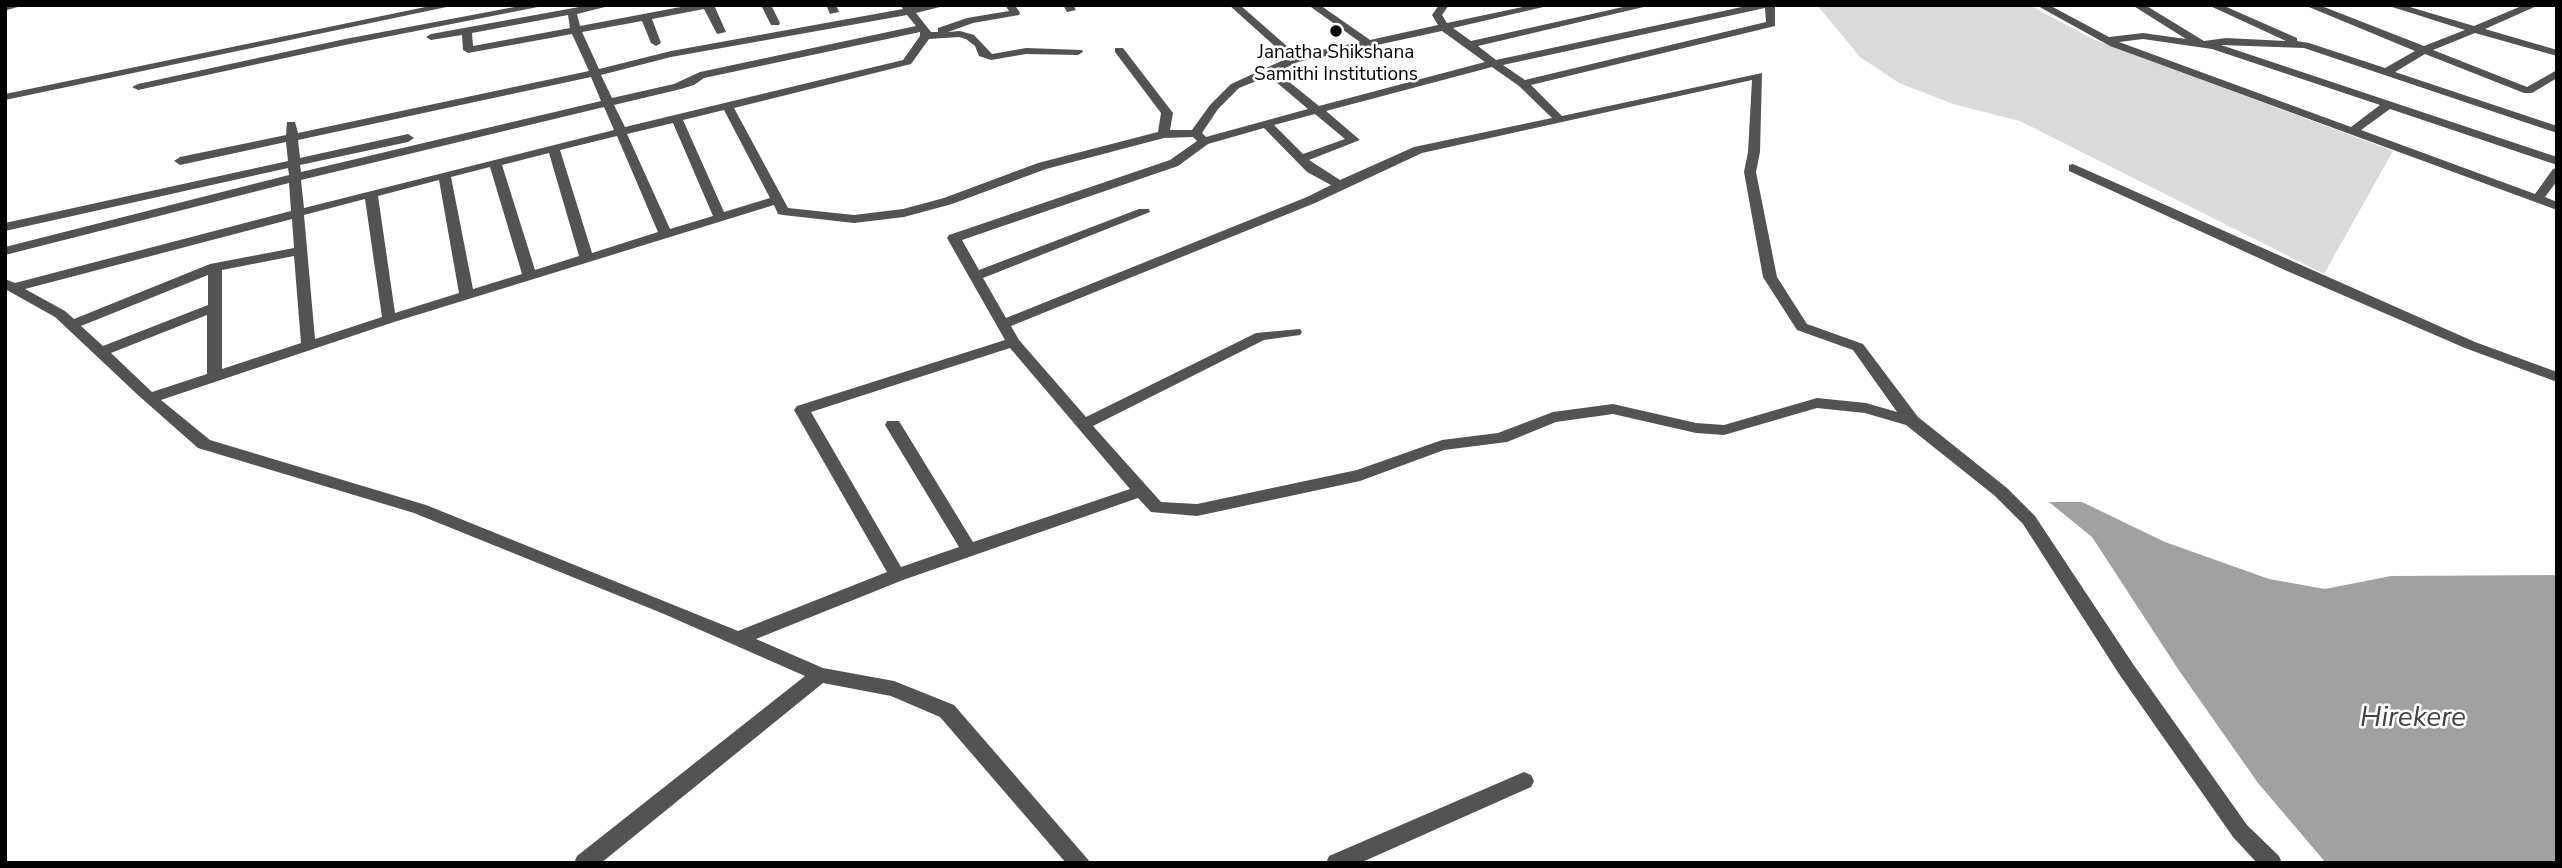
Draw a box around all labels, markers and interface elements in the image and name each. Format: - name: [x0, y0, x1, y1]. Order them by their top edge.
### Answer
- marker: Janatha Shikshana Samithi Institutions: [1328, 23, 1344, 39]
- place label: Janatha Shikshana Samithi Institutions: [1254, 42, 1418, 86]
- water label: Hirekere: [2360, 702, 2466, 736]

